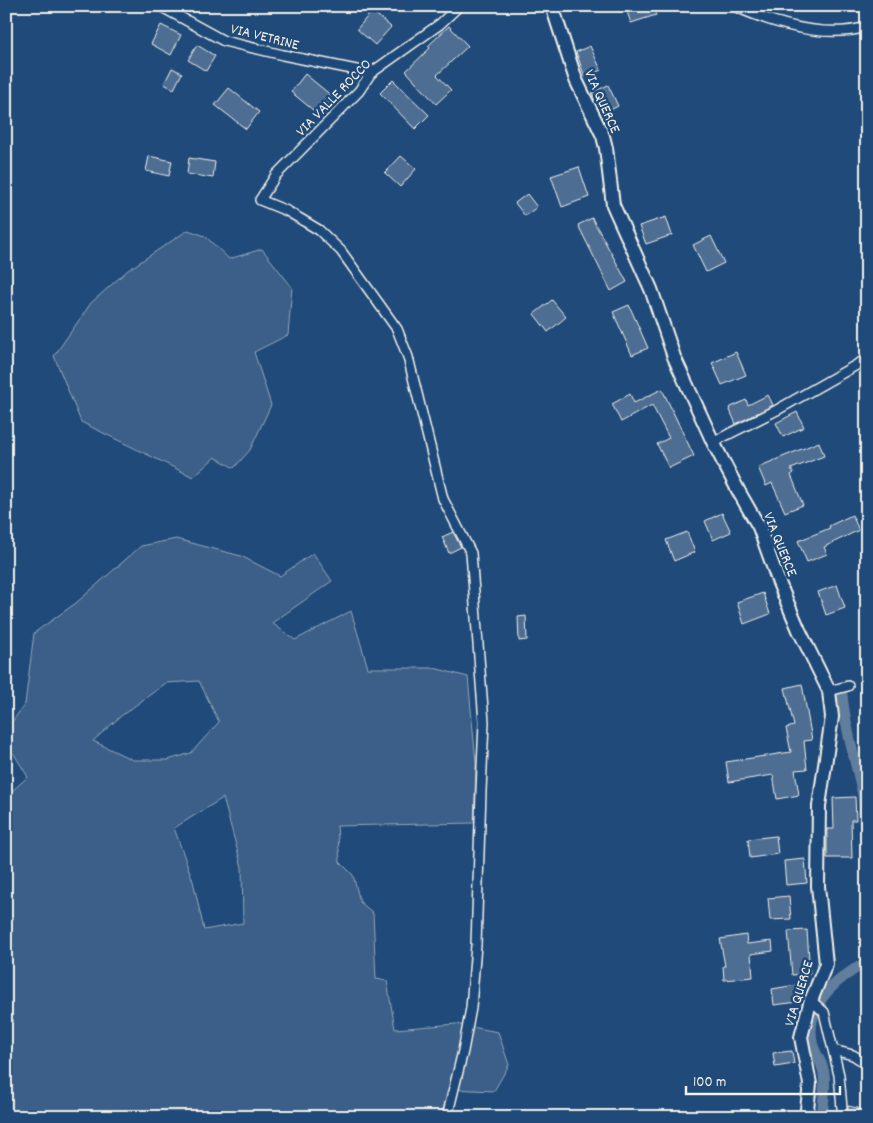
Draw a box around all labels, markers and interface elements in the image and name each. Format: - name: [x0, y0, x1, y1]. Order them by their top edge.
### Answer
- street label: VIA VETRINE: [228, 19, 301, 57]
- street label: VIA VALLE ROCCO: [292, 55, 377, 142]
- street label: VIA QUERCE: [577, 66, 625, 137]
- street label: VIA QUERCE: [756, 509, 802, 580]
- street label: VIA QUERCE: [779, 958, 820, 1029]
- scale bar: [686, 1063, 839, 1095]
- text: 100 m: [693, 1072, 726, 1094]

